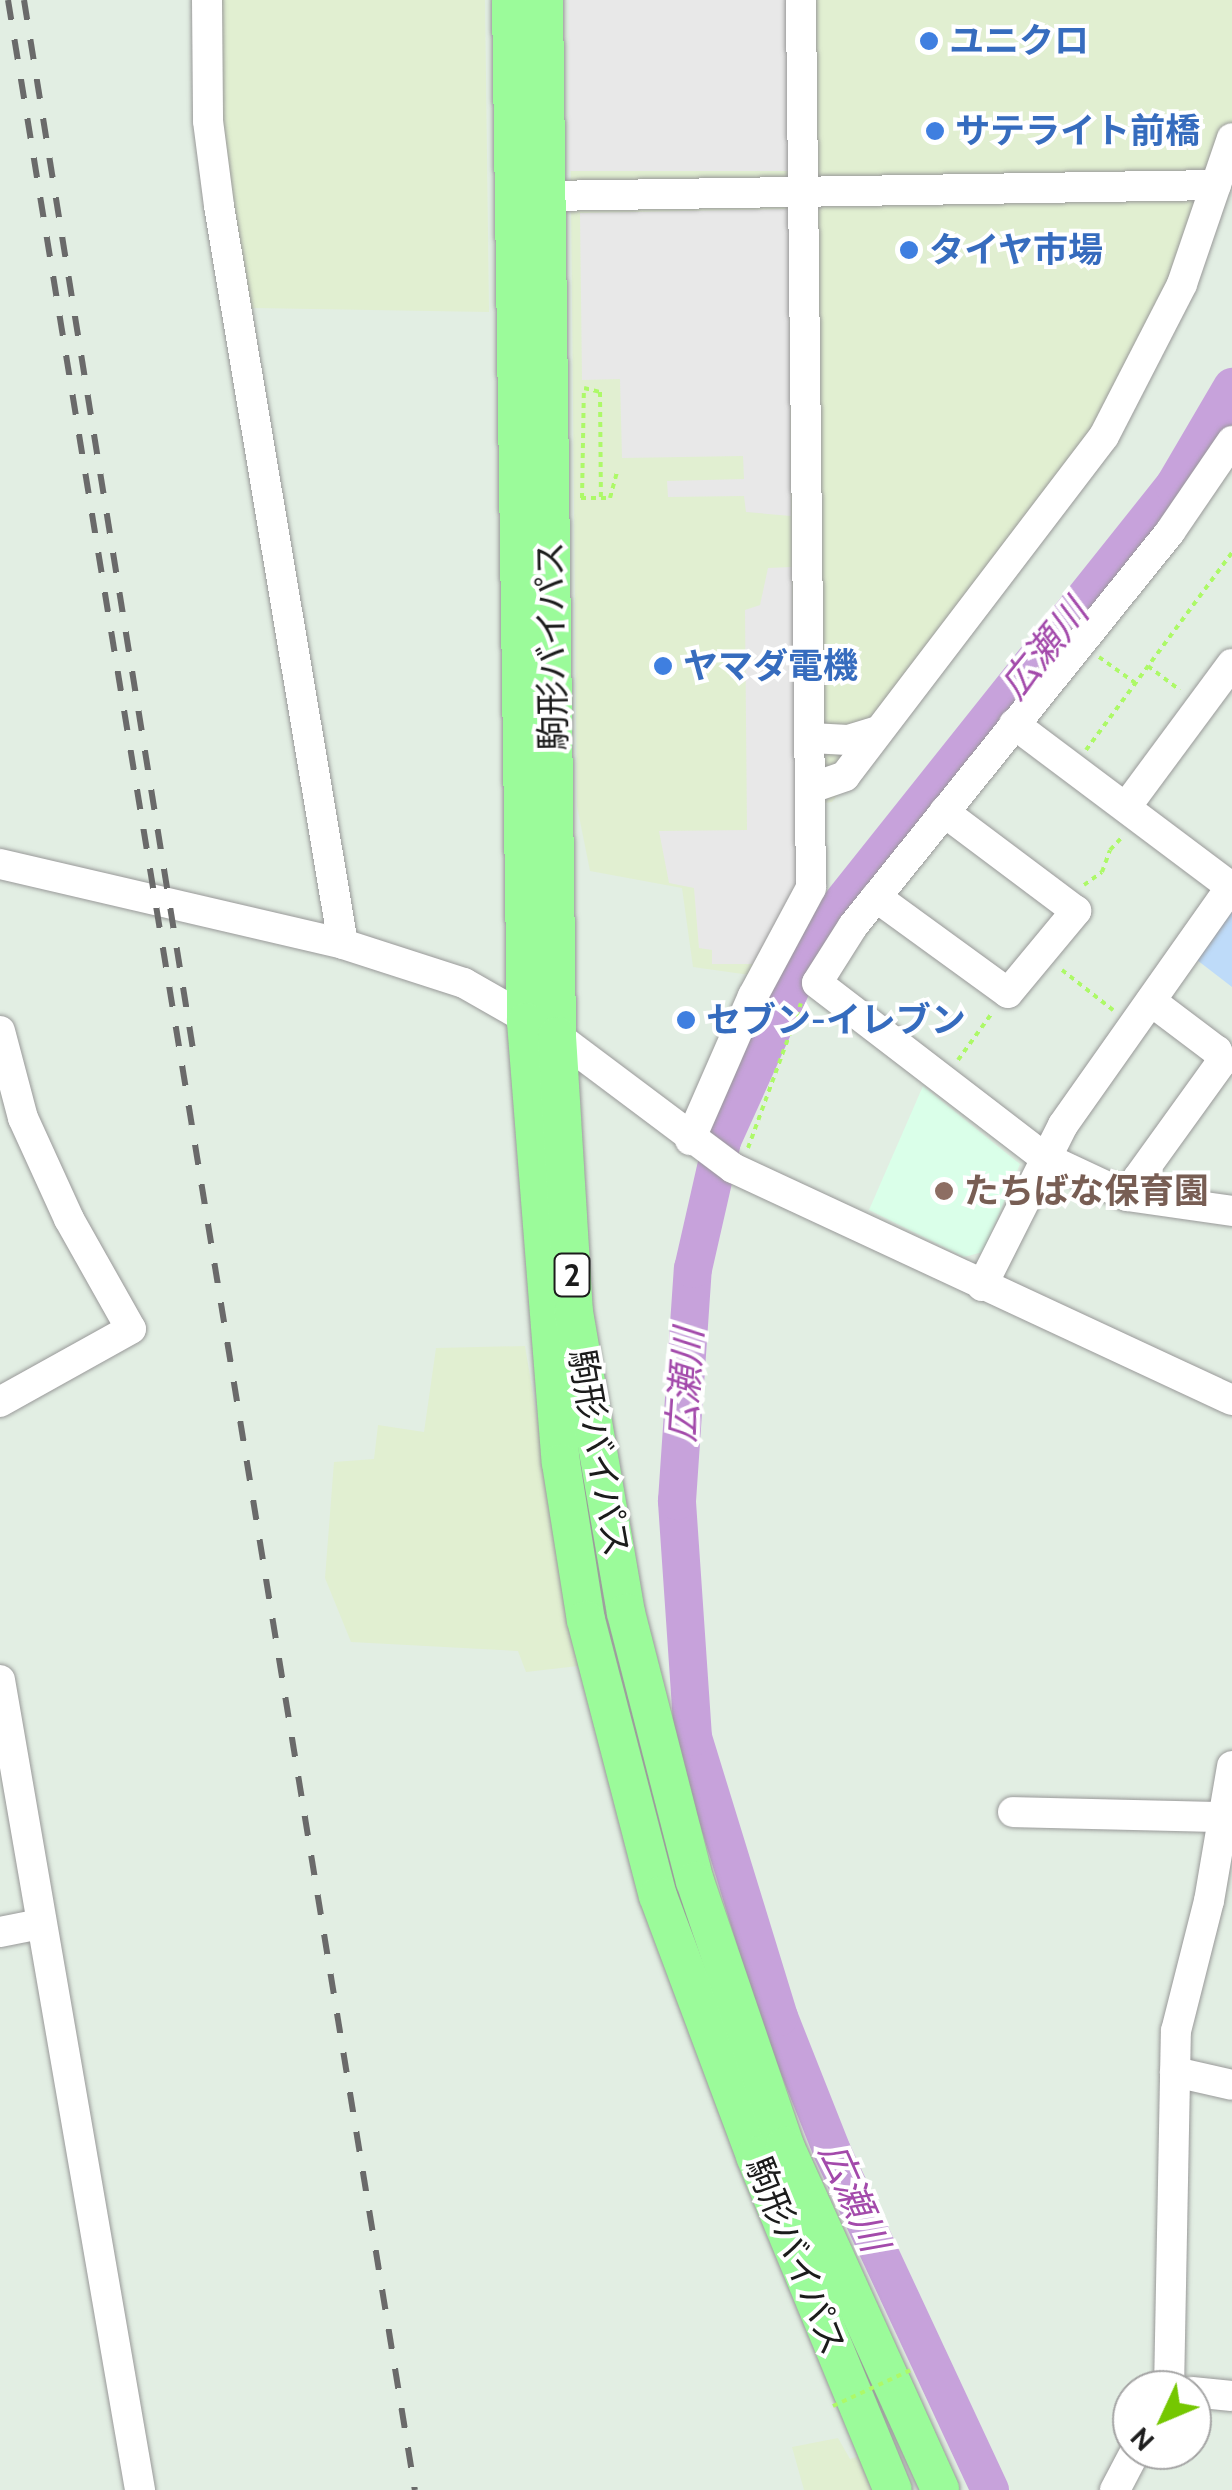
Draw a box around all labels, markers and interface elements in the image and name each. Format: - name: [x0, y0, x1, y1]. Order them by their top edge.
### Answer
- place label: ユニクロ: [949, 20, 1089, 62]
- marker: ユニクロ: [918, 30, 940, 52]
- place label: サテライト前橋: [955, 110, 1200, 152]
- marker: サテライト前橋: [924, 120, 946, 142]
- place label: タイヤ市場: [929, 229, 1104, 271]
- marker: タイヤ市場: [898, 239, 920, 261]
- street label: 駒形バイパス: [529, 541, 575, 751]
- water label: 広瀬川: [990, 590, 1098, 708]
- place label: ヤマダ電機: [683, 645, 858, 687]
- marker: ヤマダ電機: [652, 655, 674, 677]
- place label: セブン-イレブン: [706, 999, 966, 1041]
- marker: セブン-イレブン: [675, 1009, 697, 1031]
- place label: たちばな保育園: [964, 1170, 1209, 1212]
- marker: たちばな保育園: [933, 1180, 955, 1202]
- road number: 2: [552, 1248, 592, 1302]
- water label: 広瀬川: [658, 1327, 712, 1443]
- street label: 駒形バイパス: [560, 1346, 638, 1560]
- water label: 広瀬川: [810, 2136, 898, 2258]
- street label: 駒形バイパス: [737, 2151, 855, 2361]
- north arrow: [1112, 2370, 1212, 2470]
- text: N: [1123, 2421, 1161, 2458]

